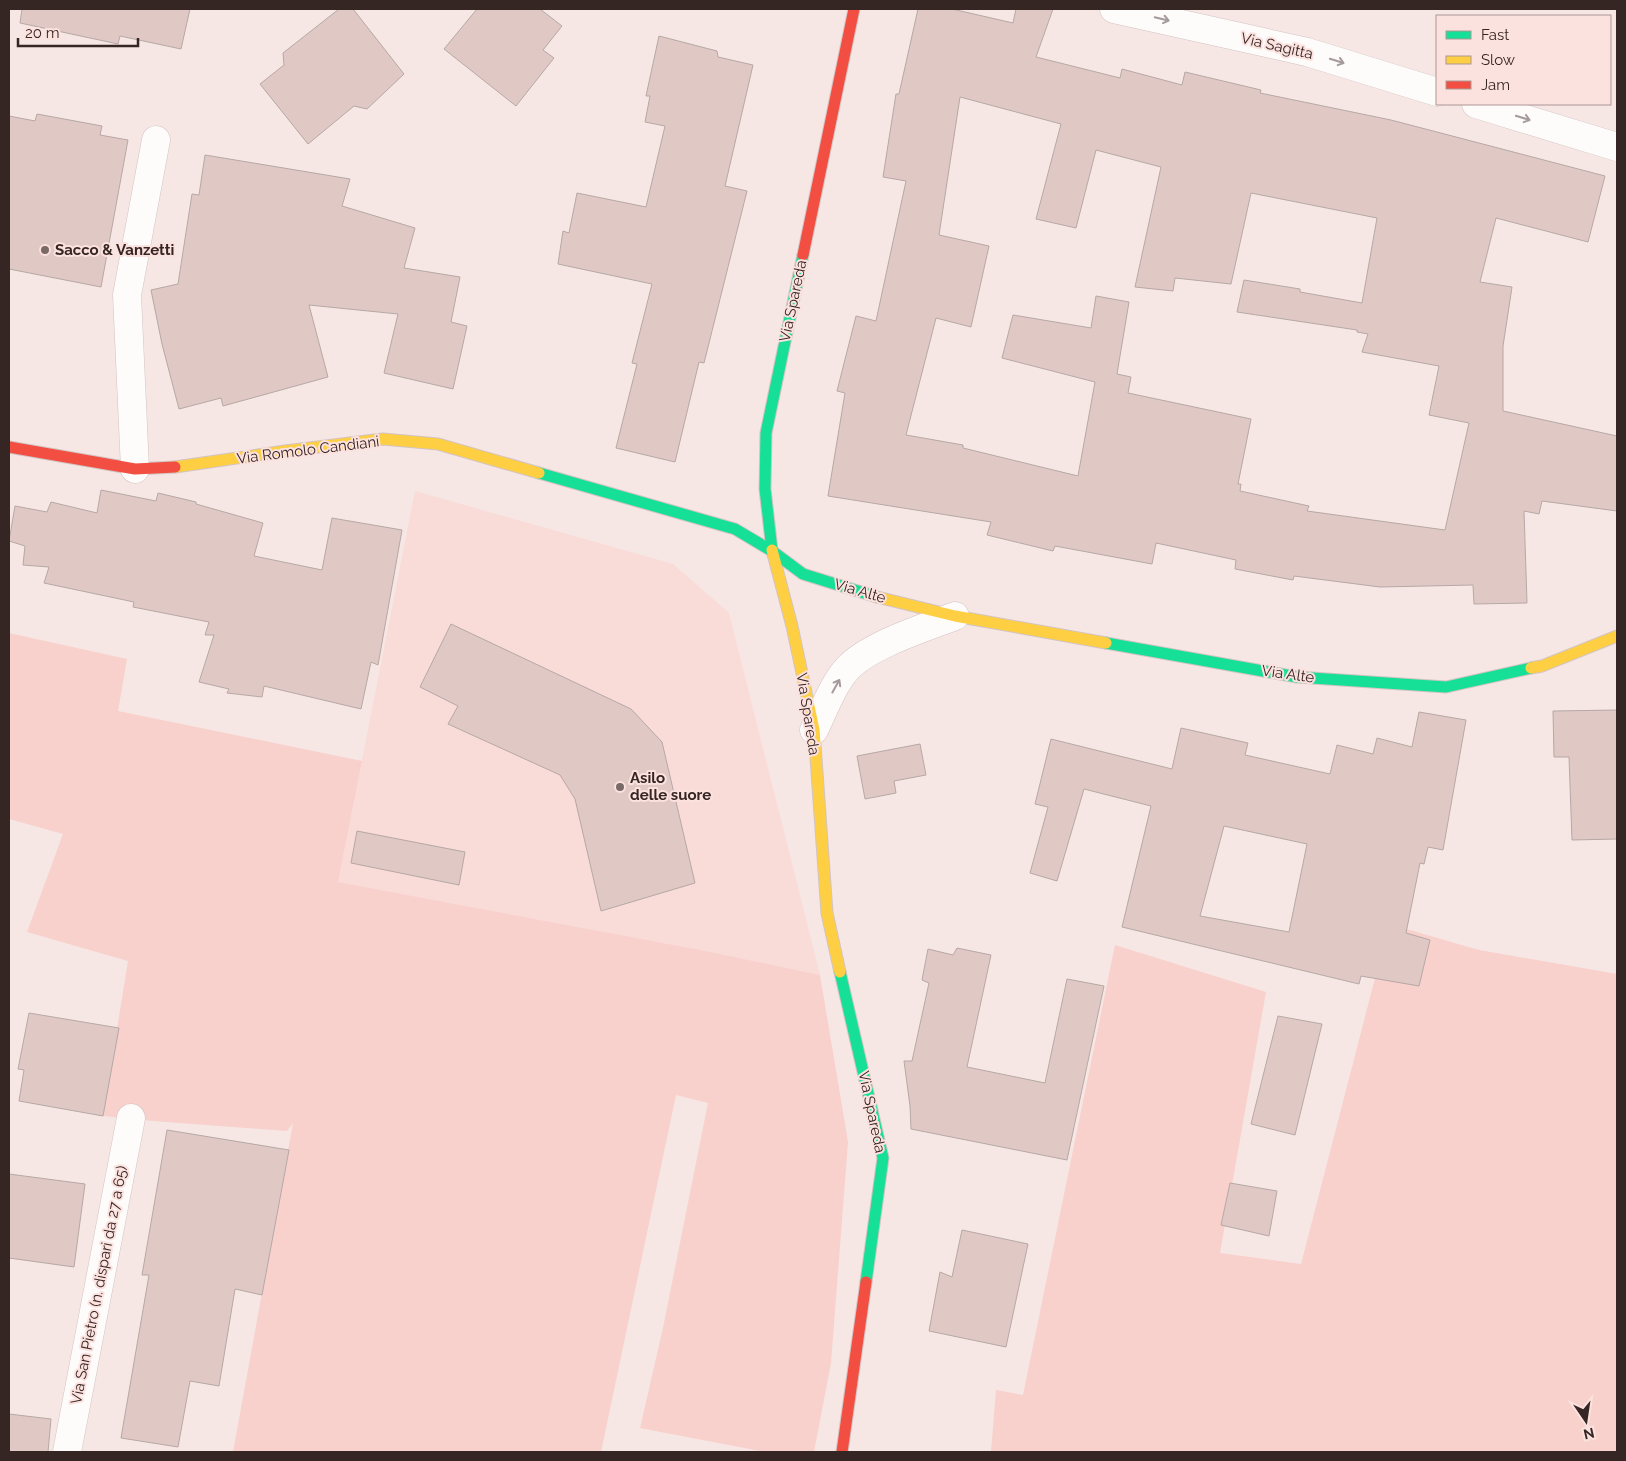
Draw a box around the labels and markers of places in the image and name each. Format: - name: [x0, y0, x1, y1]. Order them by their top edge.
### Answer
- place label: Sacco & Vanzetti: [55, 241, 174, 259]
- marker: Sacco & Vanzetti: [39, 244, 51, 256]
- place label: Asilo delle suore: [630, 769, 711, 804]
- marker: Asilo delle suore: [614, 781, 626, 793]

